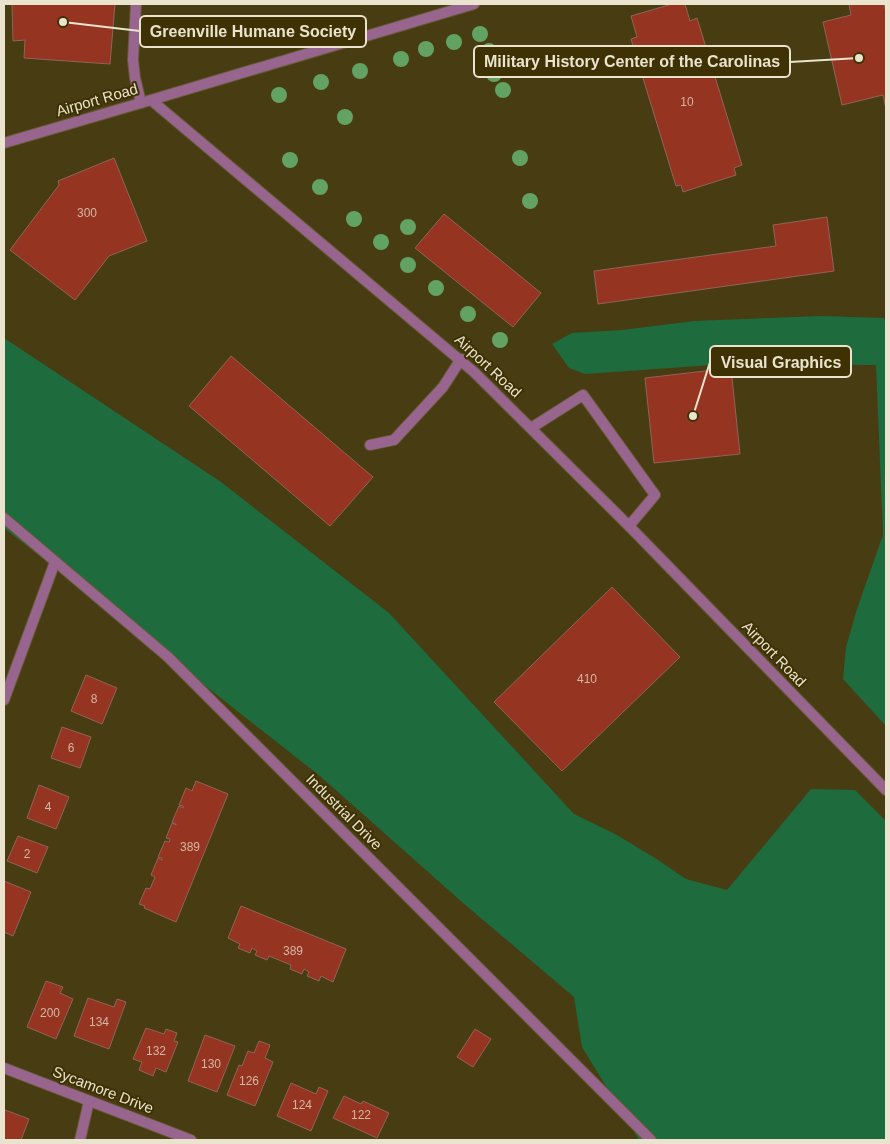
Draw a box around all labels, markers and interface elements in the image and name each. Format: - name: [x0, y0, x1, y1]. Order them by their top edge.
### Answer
- callout: Greenville Humane Society: [140, 16, 366, 47]
- text: Greenville Humane Society: [150, 23, 356, 40]
- callout: Military History Center of the Carolinas: [474, 46, 790, 77]
- text: Military History Center of the Carolinas: [484, 53, 780, 70]
- street label: Airport Road: [54, 80, 140, 119]
- house number: 10: [680, 95, 694, 109]
- house number: 300: [77, 206, 97, 220]
- street label: Airport Road: [452, 331, 525, 401]
- callout: Visual Graphics: [710, 346, 851, 377]
- text: Visual Graphics: [721, 354, 841, 371]
- street label: Airport Road: [739, 617, 810, 690]
- house number: 410: [577, 672, 597, 686]
- house number: 8: [91, 692, 98, 706]
- house number: 6: [68, 741, 75, 755]
- street label: Industrial Drive: [303, 770, 386, 853]
- house number: 4: [45, 800, 52, 814]
- house number: 389: [180, 840, 200, 854]
- house number: 2: [24, 847, 31, 861]
- house number: 389: [283, 944, 303, 958]
- house number: 200: [40, 1006, 60, 1020]
- house number: 134: [89, 1015, 109, 1029]
- house number: 132: [146, 1044, 166, 1058]
- house number: 130: [201, 1057, 221, 1071]
- street label: Sycamore Drive: [50, 1062, 156, 1117]
- house number: 126: [239, 1074, 259, 1088]
- house number: 124: [292, 1098, 312, 1112]
- house number: 122: [351, 1108, 371, 1122]

